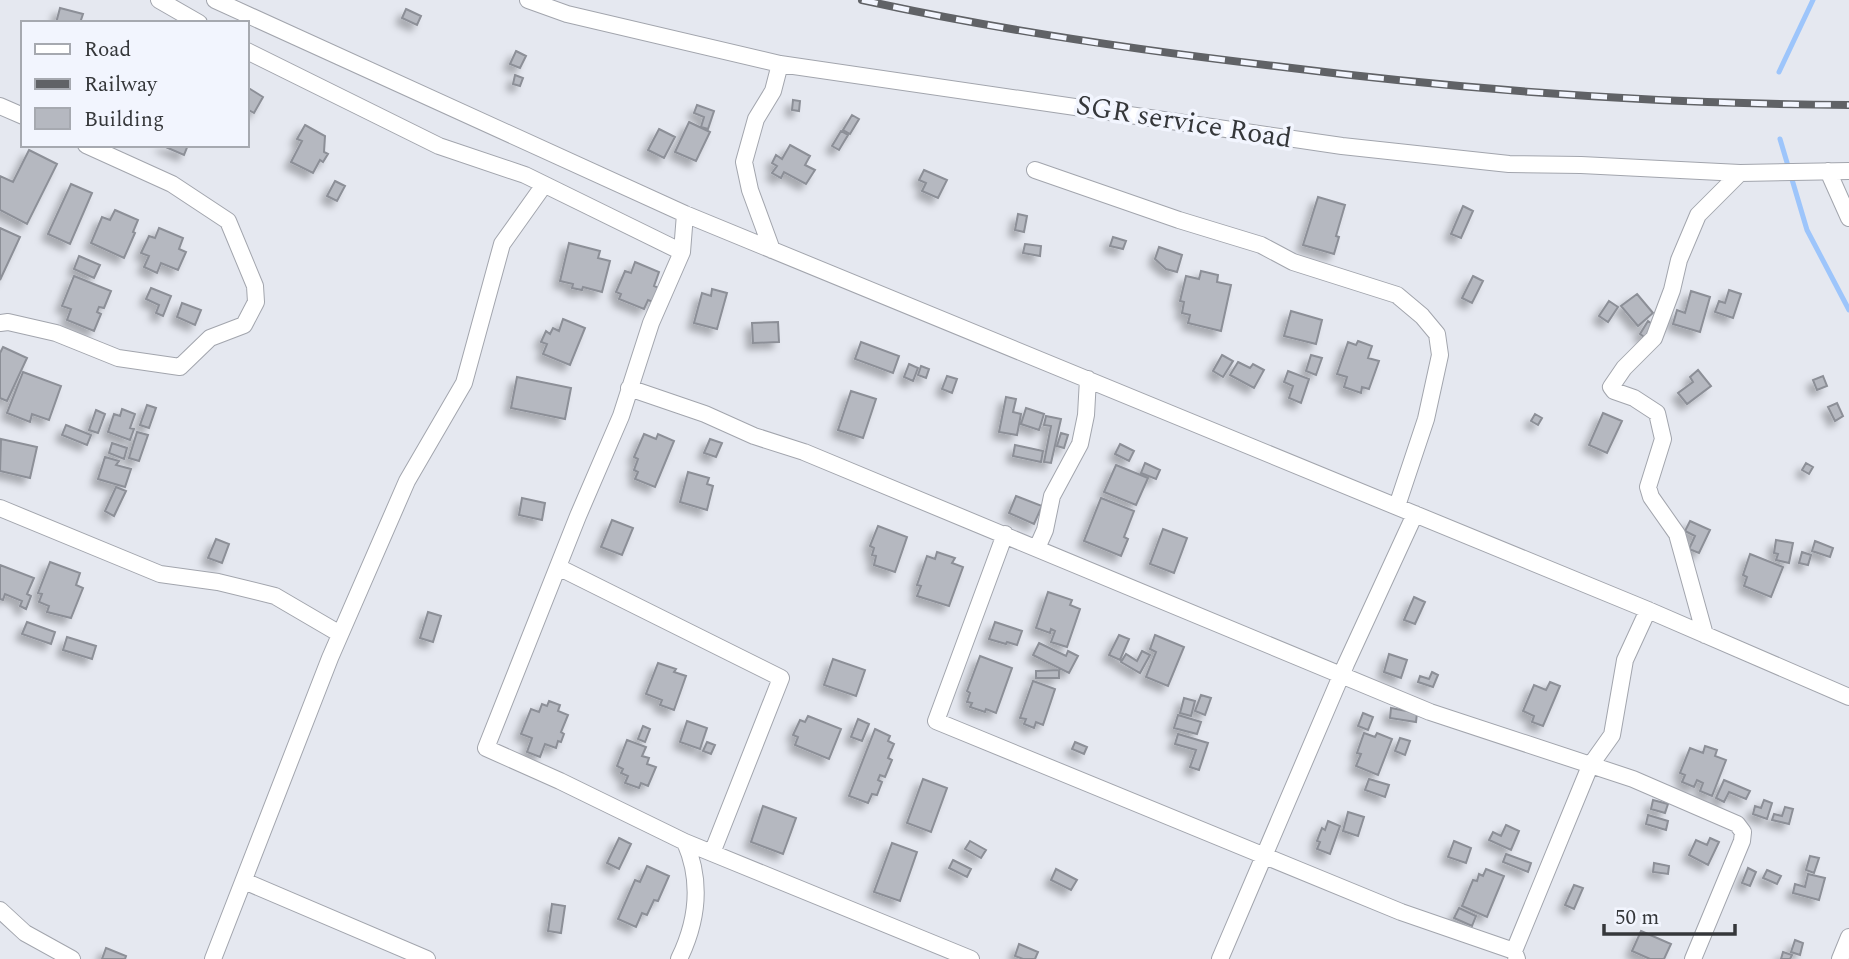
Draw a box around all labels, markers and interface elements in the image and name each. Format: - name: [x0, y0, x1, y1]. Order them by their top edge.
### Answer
- legend: [21, 21, 248, 147]
- text: Road: [84, 34, 131, 66]
- text: Railway: [84, 69, 158, 101]
- street label: SGR service Road: [1073, 84, 1295, 160]
- text: Building: [84, 104, 164, 136]
- scale bar: [1604, 892, 1735, 936]
- text: 50 m: [1615, 902, 1659, 934]

